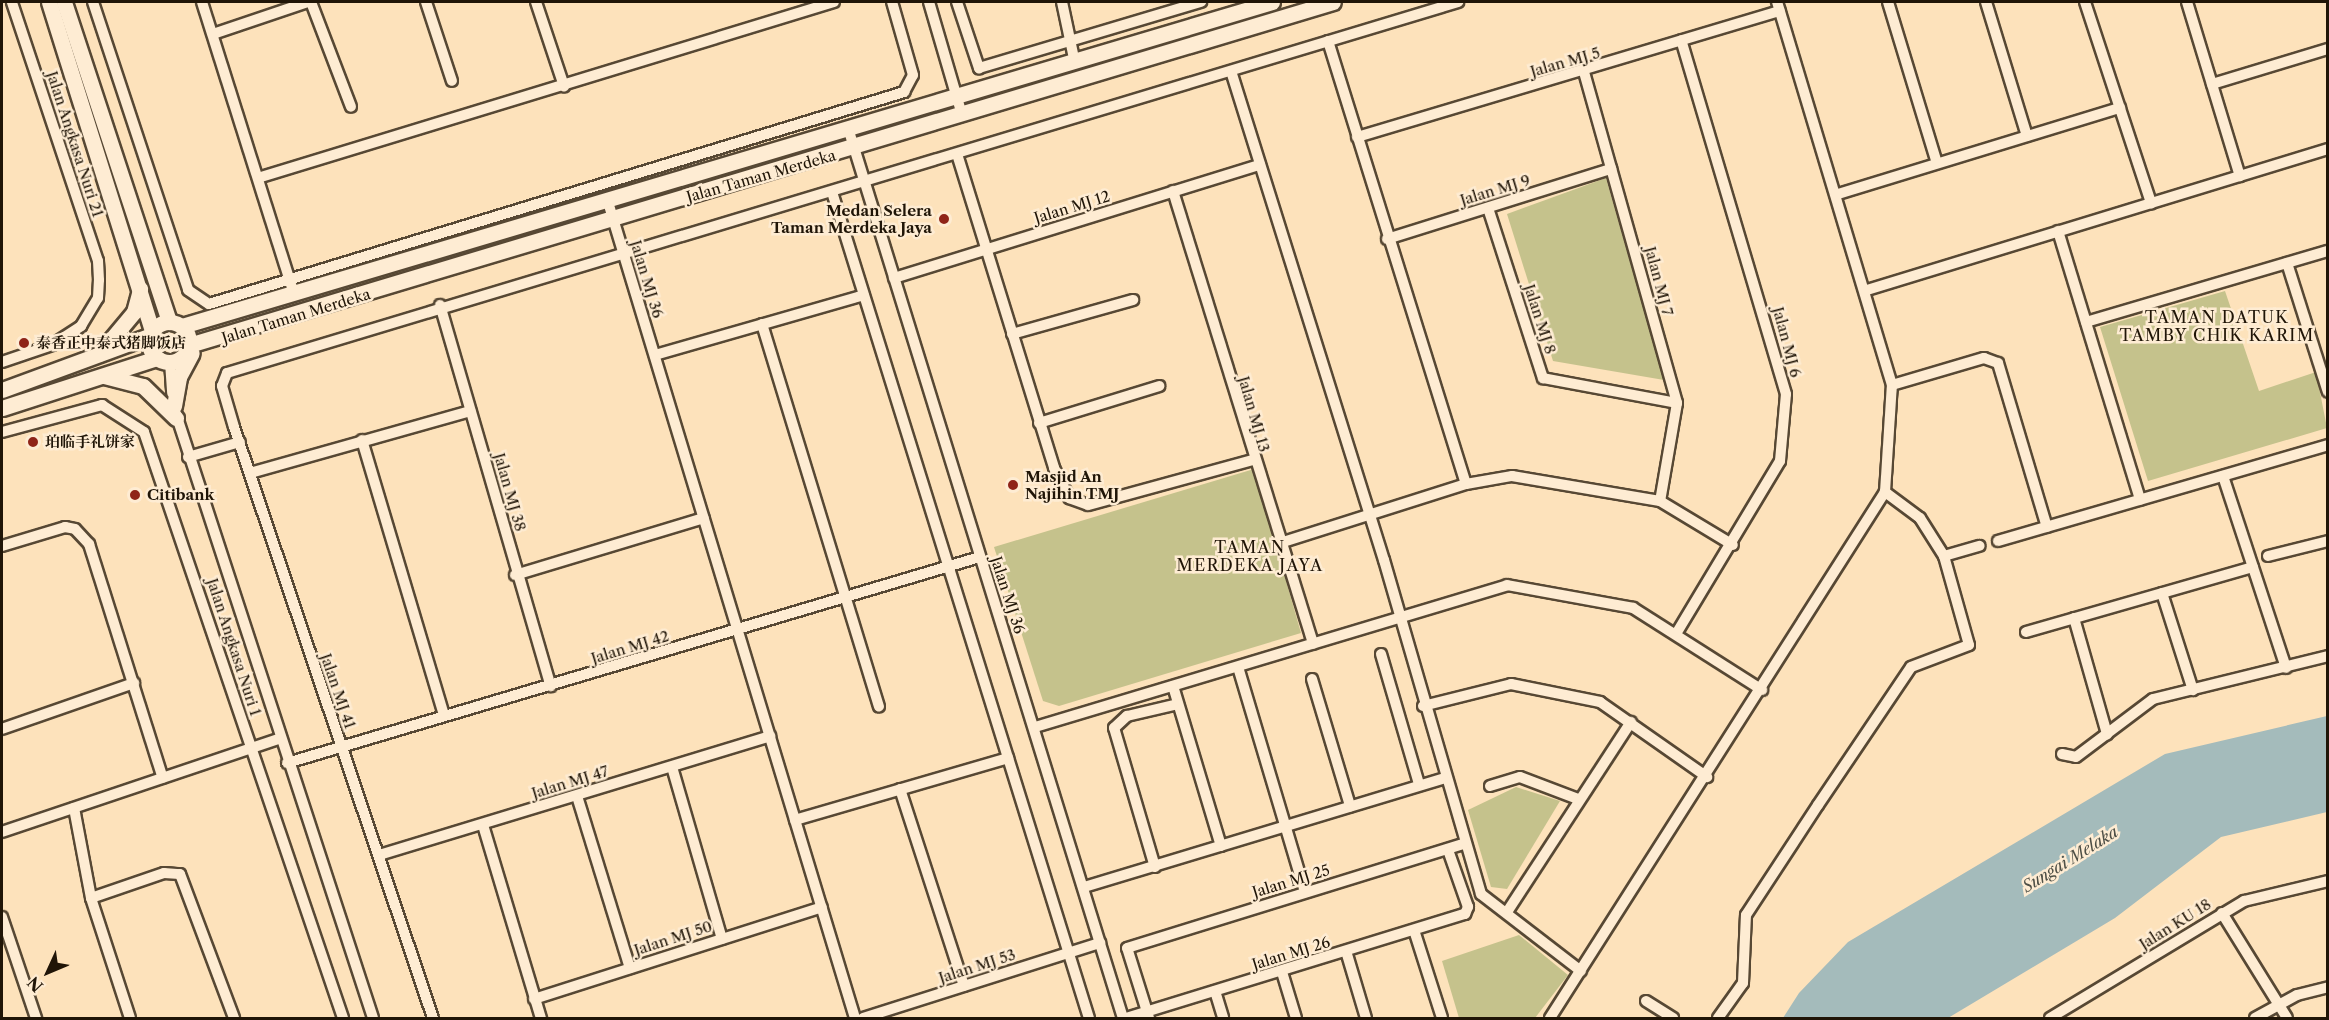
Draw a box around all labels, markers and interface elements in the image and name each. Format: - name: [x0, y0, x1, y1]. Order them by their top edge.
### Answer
- street label: Jalan MJ 5: [1528, 43, 1602, 81]
- street label: Jalan Angkasa Nuri 21: [43, 68, 107, 220]
- street label: Jalan Taman Merdeka: [684, 146, 838, 206]
- street label: Jalan MJ 9: [1458, 171, 1532, 209]
- street label: Jalan MJ 12: [1032, 187, 1112, 227]
- place label: Medan Selera Taman Merdeka Jaya: [771, 201, 932, 236]
- marker: Medan Selera Taman Merdeka Jaya: [937, 212, 951, 226]
- street label: Jalan MJ 36: [627, 238, 667, 320]
- street label: Jalan MJ 7: [1641, 244, 1677, 318]
- street label: Jalan MJ 8: [1520, 282, 1560, 356]
- street label: Jalan Taman Merdeka: [219, 285, 373, 347]
- street label: Jalan MJ 6: [1769, 305, 1805, 379]
- district label: TAMAN DATUK TAMBY CHIK KARIM: [2119, 307, 2315, 345]
- place label: 泰香正中泰式猪脚饭店: [36, 334, 186, 352]
- marker: 泰香正中泰式猪脚饭店: [17, 336, 31, 350]
- street label: Jalan MJ 13: [1235, 374, 1273, 454]
- place label: 珀临手礼饼家: [45, 433, 135, 451]
- marker: 珀临手礼饼家: [26, 435, 40, 449]
- street label: Jalan MJ 38: [490, 451, 530, 533]
- place label: Masjid An Najihin TMJ: [1025, 467, 1120, 502]
- marker: Masjid An Najihin TMJ: [1006, 478, 1020, 492]
- place label: Citibank: [147, 486, 214, 504]
- marker: Citibank: [128, 488, 142, 502]
- district label: TAMAN MERDEKA JAYA: [1176, 537, 1324, 575]
- street label: Jalan MJ 36: [987, 554, 1029, 636]
- street label: Jalan Angkasa Nuri 1: [203, 576, 265, 718]
- street label: Jalan MJ 42: [589, 627, 671, 667]
- street label: Jalan MJ 41: [317, 651, 359, 731]
- street label: Jalan MJ 47: [529, 762, 611, 802]
- water label: Sungai Melaka: [2019, 822, 2121, 896]
- street label: Jalan MJ 25: [1250, 861, 1332, 901]
- street label: Jalan KU 18: [2136, 895, 2214, 953]
- street label: Jalan MJ 50: [632, 917, 714, 959]
- street label: Jalan MJ 26: [1250, 933, 1332, 973]
- north arrow: [18, 942, 78, 1002]
- street label: Jalan MJ 53: [936, 945, 1018, 987]
- text: N: [23, 973, 47, 996]

